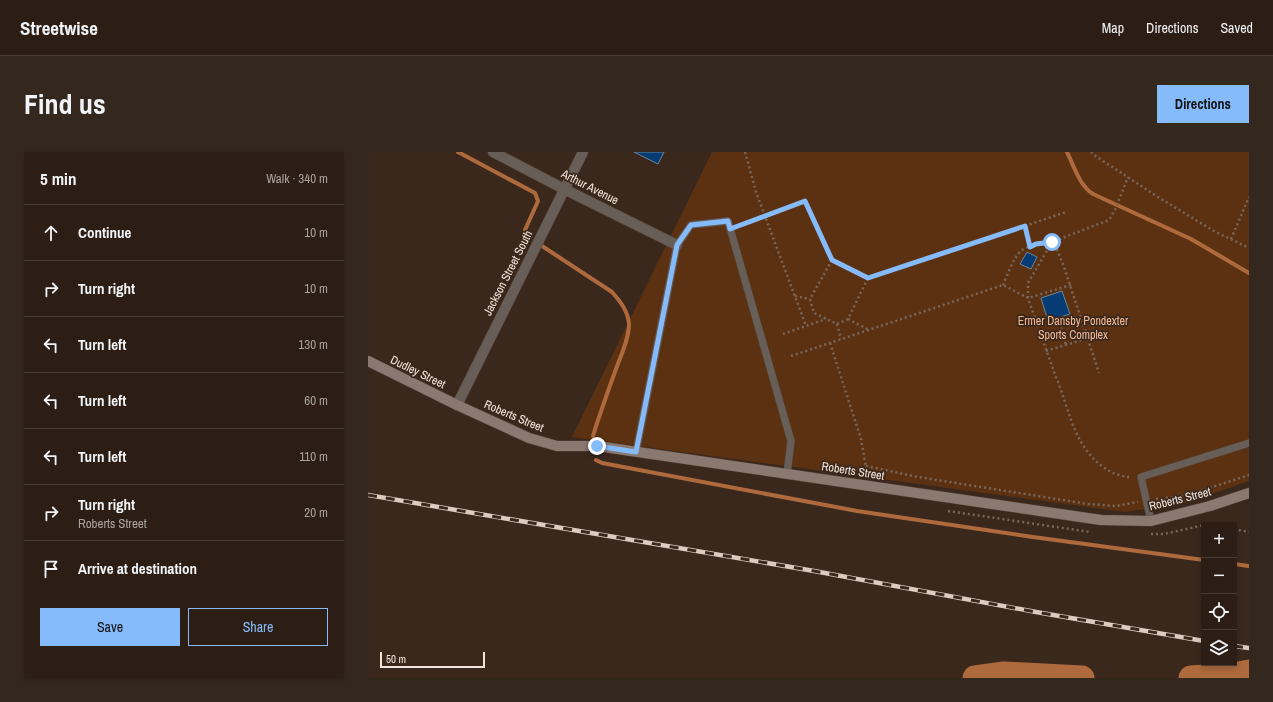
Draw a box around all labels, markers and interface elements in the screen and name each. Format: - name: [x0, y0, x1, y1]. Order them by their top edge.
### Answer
- text: Streetwise: [20, 15, 98, 41]
- text: Map: [1102, 19, 1124, 37]
- text: Directions: [1146, 19, 1198, 37]
- text: Saved: [1220, 19, 1253, 37]
- text: Find us: [24, 85, 106, 123]
- button: Directions: [1157, 85, 1249, 123]
- street label: Arthur Avenue: [558, 165, 621, 208]
- text: 5 min: [40, 167, 76, 190]
- text: Walk · 340 m: [266, 170, 328, 187]
- icon: ahead: [40, 222, 62, 244]
- text: Continue: [78, 222, 131, 243]
- text: 10 m: [304, 224, 328, 241]
- street label: Jackson Street South: [480, 228, 536, 318]
- route start: [1043, 233, 1061, 251]
- icon: right: [40, 278, 62, 300]
- text: Turn right: [78, 278, 135, 299]
- text: 10 m: [304, 280, 328, 297]
- park label: Ermer Dansby Pondexter Sports Complex: [1018, 313, 1129, 343]
- icon: left: [40, 334, 62, 356]
- text: Turn left: [78, 334, 126, 355]
- text: 130 m: [298, 336, 328, 353]
- street label: Dudley Street: [388, 352, 449, 392]
- icon: left: [40, 390, 62, 412]
- text: Turn left: [78, 390, 126, 411]
- text: 60 m: [304, 392, 328, 409]
- street label: Roberts Street: [482, 396, 547, 436]
- route end: [588, 437, 606, 455]
- icon: left: [40, 446, 62, 468]
- text: Turn left: [78, 446, 126, 467]
- text: 110 m: [299, 448, 328, 465]
- street label: Roberts Street: [820, 458, 886, 484]
- street label: Roberts Street: [1147, 484, 1213, 514]
- text: Turn right: [78, 494, 135, 515]
- icon: right: [40, 502, 62, 524]
- text: 20 m: [304, 504, 328, 521]
- text: Roberts Street: [78, 515, 147, 532]
- map controls: [1201, 522, 1237, 666]
- button: +: [1201, 522, 1237, 558]
- icon: arrive: [40, 558, 62, 580]
- text: Arrive at destination: [78, 558, 197, 579]
- button: −: [1201, 558, 1237, 594]
- button: locate: [1201, 594, 1237, 630]
- button: Save: [40, 608, 180, 646]
- button: Share: [188, 608, 328, 646]
- button: layers: [1201, 630, 1237, 666]
- scale bar: [380, 650, 485, 669]
- text: 50 m: [386, 652, 406, 666]

